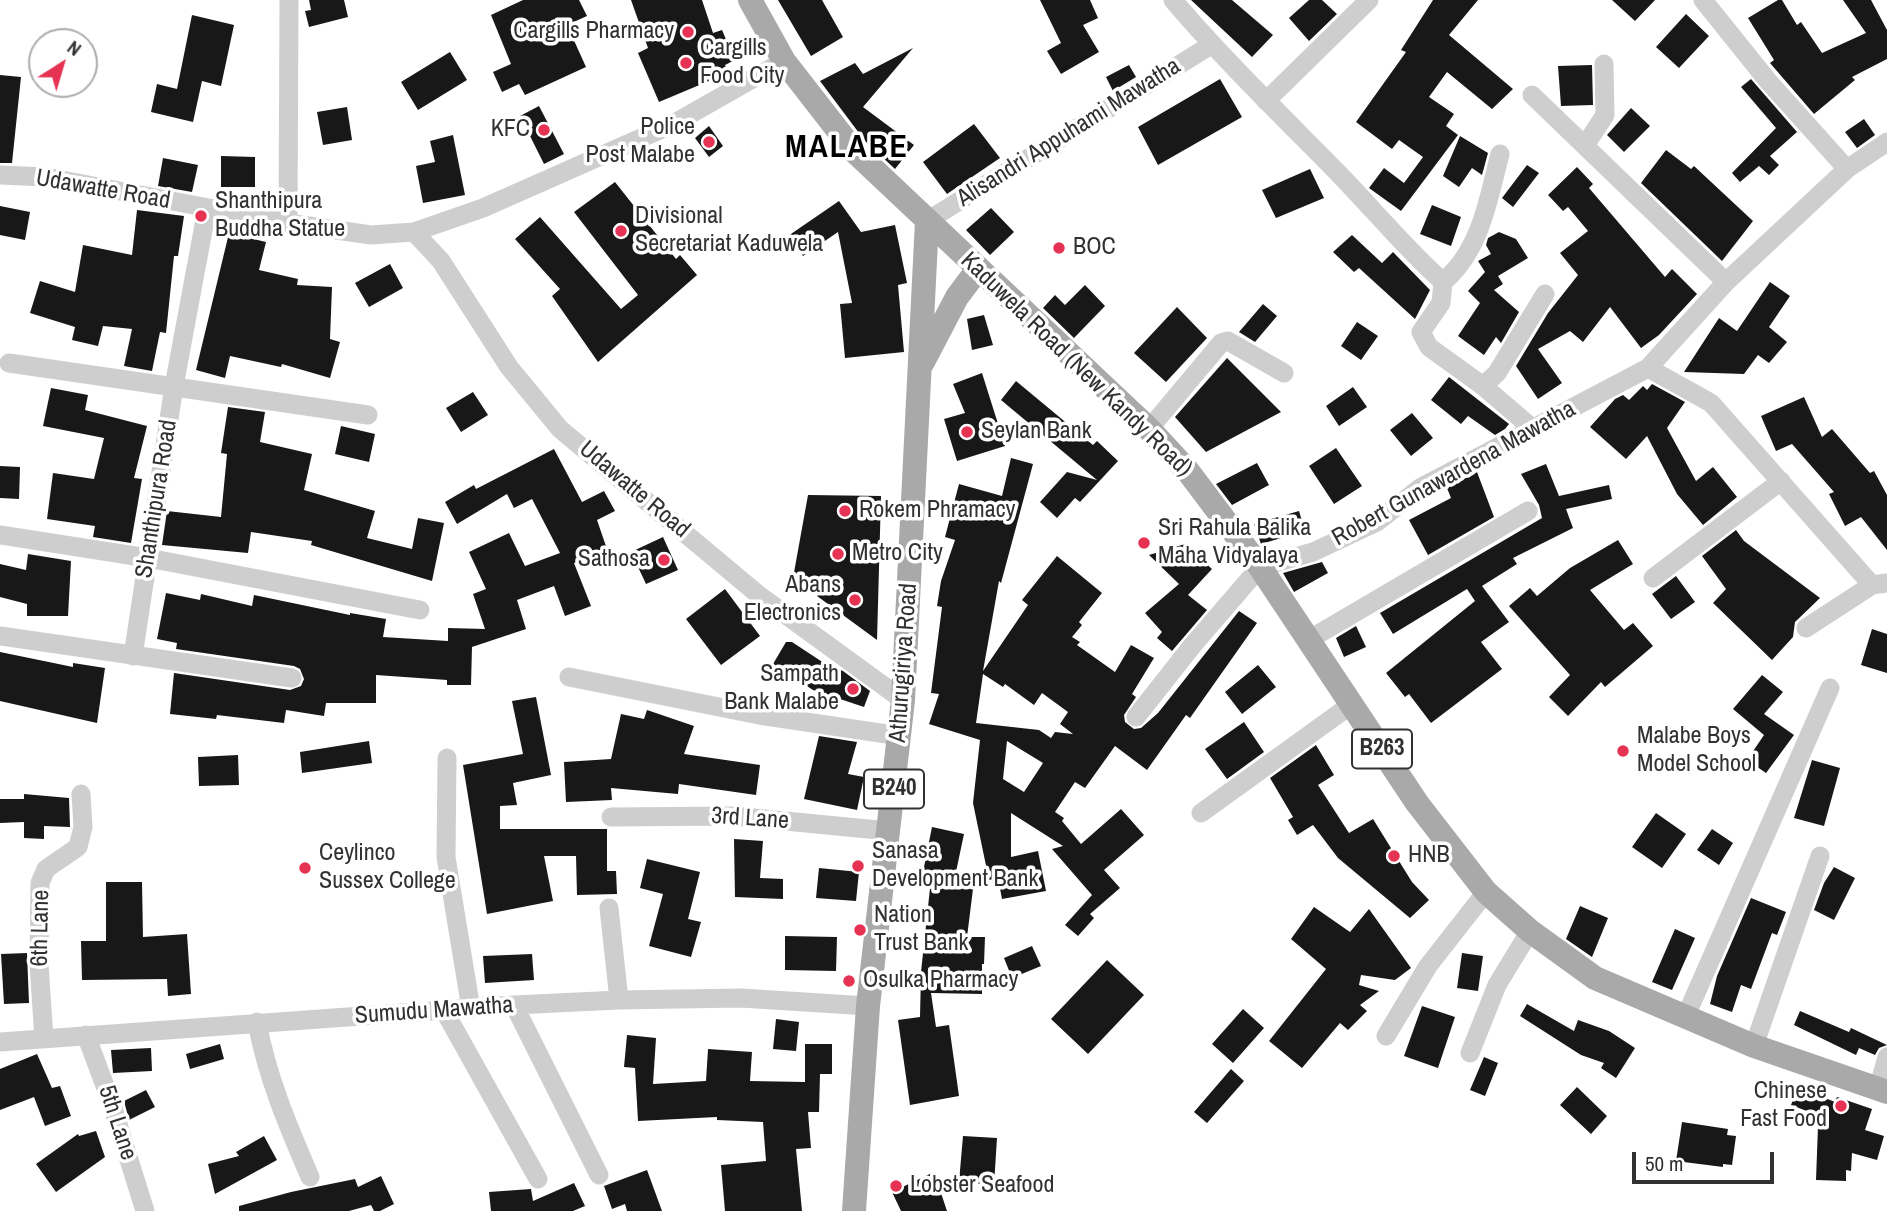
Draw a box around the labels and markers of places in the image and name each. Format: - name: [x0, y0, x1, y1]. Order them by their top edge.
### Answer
- place label: Cargills Pharmacy: [513, 18, 674, 46]
- marker: Cargills Pharmacy: [680, 24, 696, 40]
- place label: Cargills Food City: [700, 35, 784, 91]
- marker: Cargills Food City: [678, 55, 694, 71]
- place label: Police Post Malabe: [586, 114, 695, 170]
- place label: KFC: [491, 116, 530, 144]
- marker: KFC: [536, 122, 552, 138]
- marker: Police Post Malabe: [701, 134, 717, 150]
- place label: Shanthipura Buddha Statue: [215, 188, 345, 244]
- place label: Divisional Secretariat Kaduwela: [635, 203, 823, 259]
- marker: Shanthipura Buddha Statue: [193, 208, 209, 224]
- marker: Divisional Secretariat Kaduwela: [613, 223, 629, 239]
- place label: BOC: [1073, 234, 1116, 262]
- marker: BOC: [1051, 240, 1067, 256]
- place label: Seylan Bank: [981, 418, 1091, 446]
- marker: Seylan Bank: [959, 424, 975, 440]
- place label: Rokem Phramacy: [859, 497, 1015, 525]
- marker: Rokem Phramacy: [837, 503, 853, 519]
- place label: Sri Rahula Balika Maha Vidyalaya: [1158, 515, 1311, 571]
- marker: Sri Rahula Balika Maha Vidyalaya: [1136, 535, 1152, 551]
- place label: Metro City: [852, 540, 943, 568]
- place label: Sathosa: [578, 546, 650, 574]
- marker: Metro City: [830, 546, 846, 562]
- marker: Sathosa: [656, 552, 672, 568]
- place label: Abans Electronics: [744, 572, 841, 628]
- marker: Abans Electronics: [847, 592, 863, 608]
- place label: Sampath Bank Malabe: [724, 661, 839, 717]
- marker: Sampath Bank Malabe: [845, 681, 861, 697]
- place label: Malabe Boys Model School: [1637, 723, 1756, 779]
- marker: Malabe Boys Model School: [1615, 743, 1631, 759]
- place label: Sanasa Development Bank: [872, 838, 1038, 894]
- place label: Ceylinco Sussex College: [319, 840, 456, 896]
- place label: HNB: [1408, 842, 1450, 870]
- marker: HNB: [1386, 848, 1402, 864]
- marker: Sanasa Development Bank: [850, 858, 866, 874]
- marker: Ceylinco Sussex College: [297, 860, 313, 876]
- place label: Nation Trust Bank: [874, 902, 968, 958]
- marker: Nation Trust Bank: [852, 922, 868, 938]
- place label: Osulka Pharmacy: [863, 967, 1018, 995]
- marker: Osulka Pharmacy: [841, 973, 857, 989]
- place label: Chinese Fast Food: [1740, 1078, 1827, 1134]
- marker: Chinese Fast Food: [1833, 1098, 1849, 1114]
- place label: Lobster Seafood: [910, 1172, 1054, 1200]
- marker: Lobster Seafood: [888, 1178, 904, 1194]

